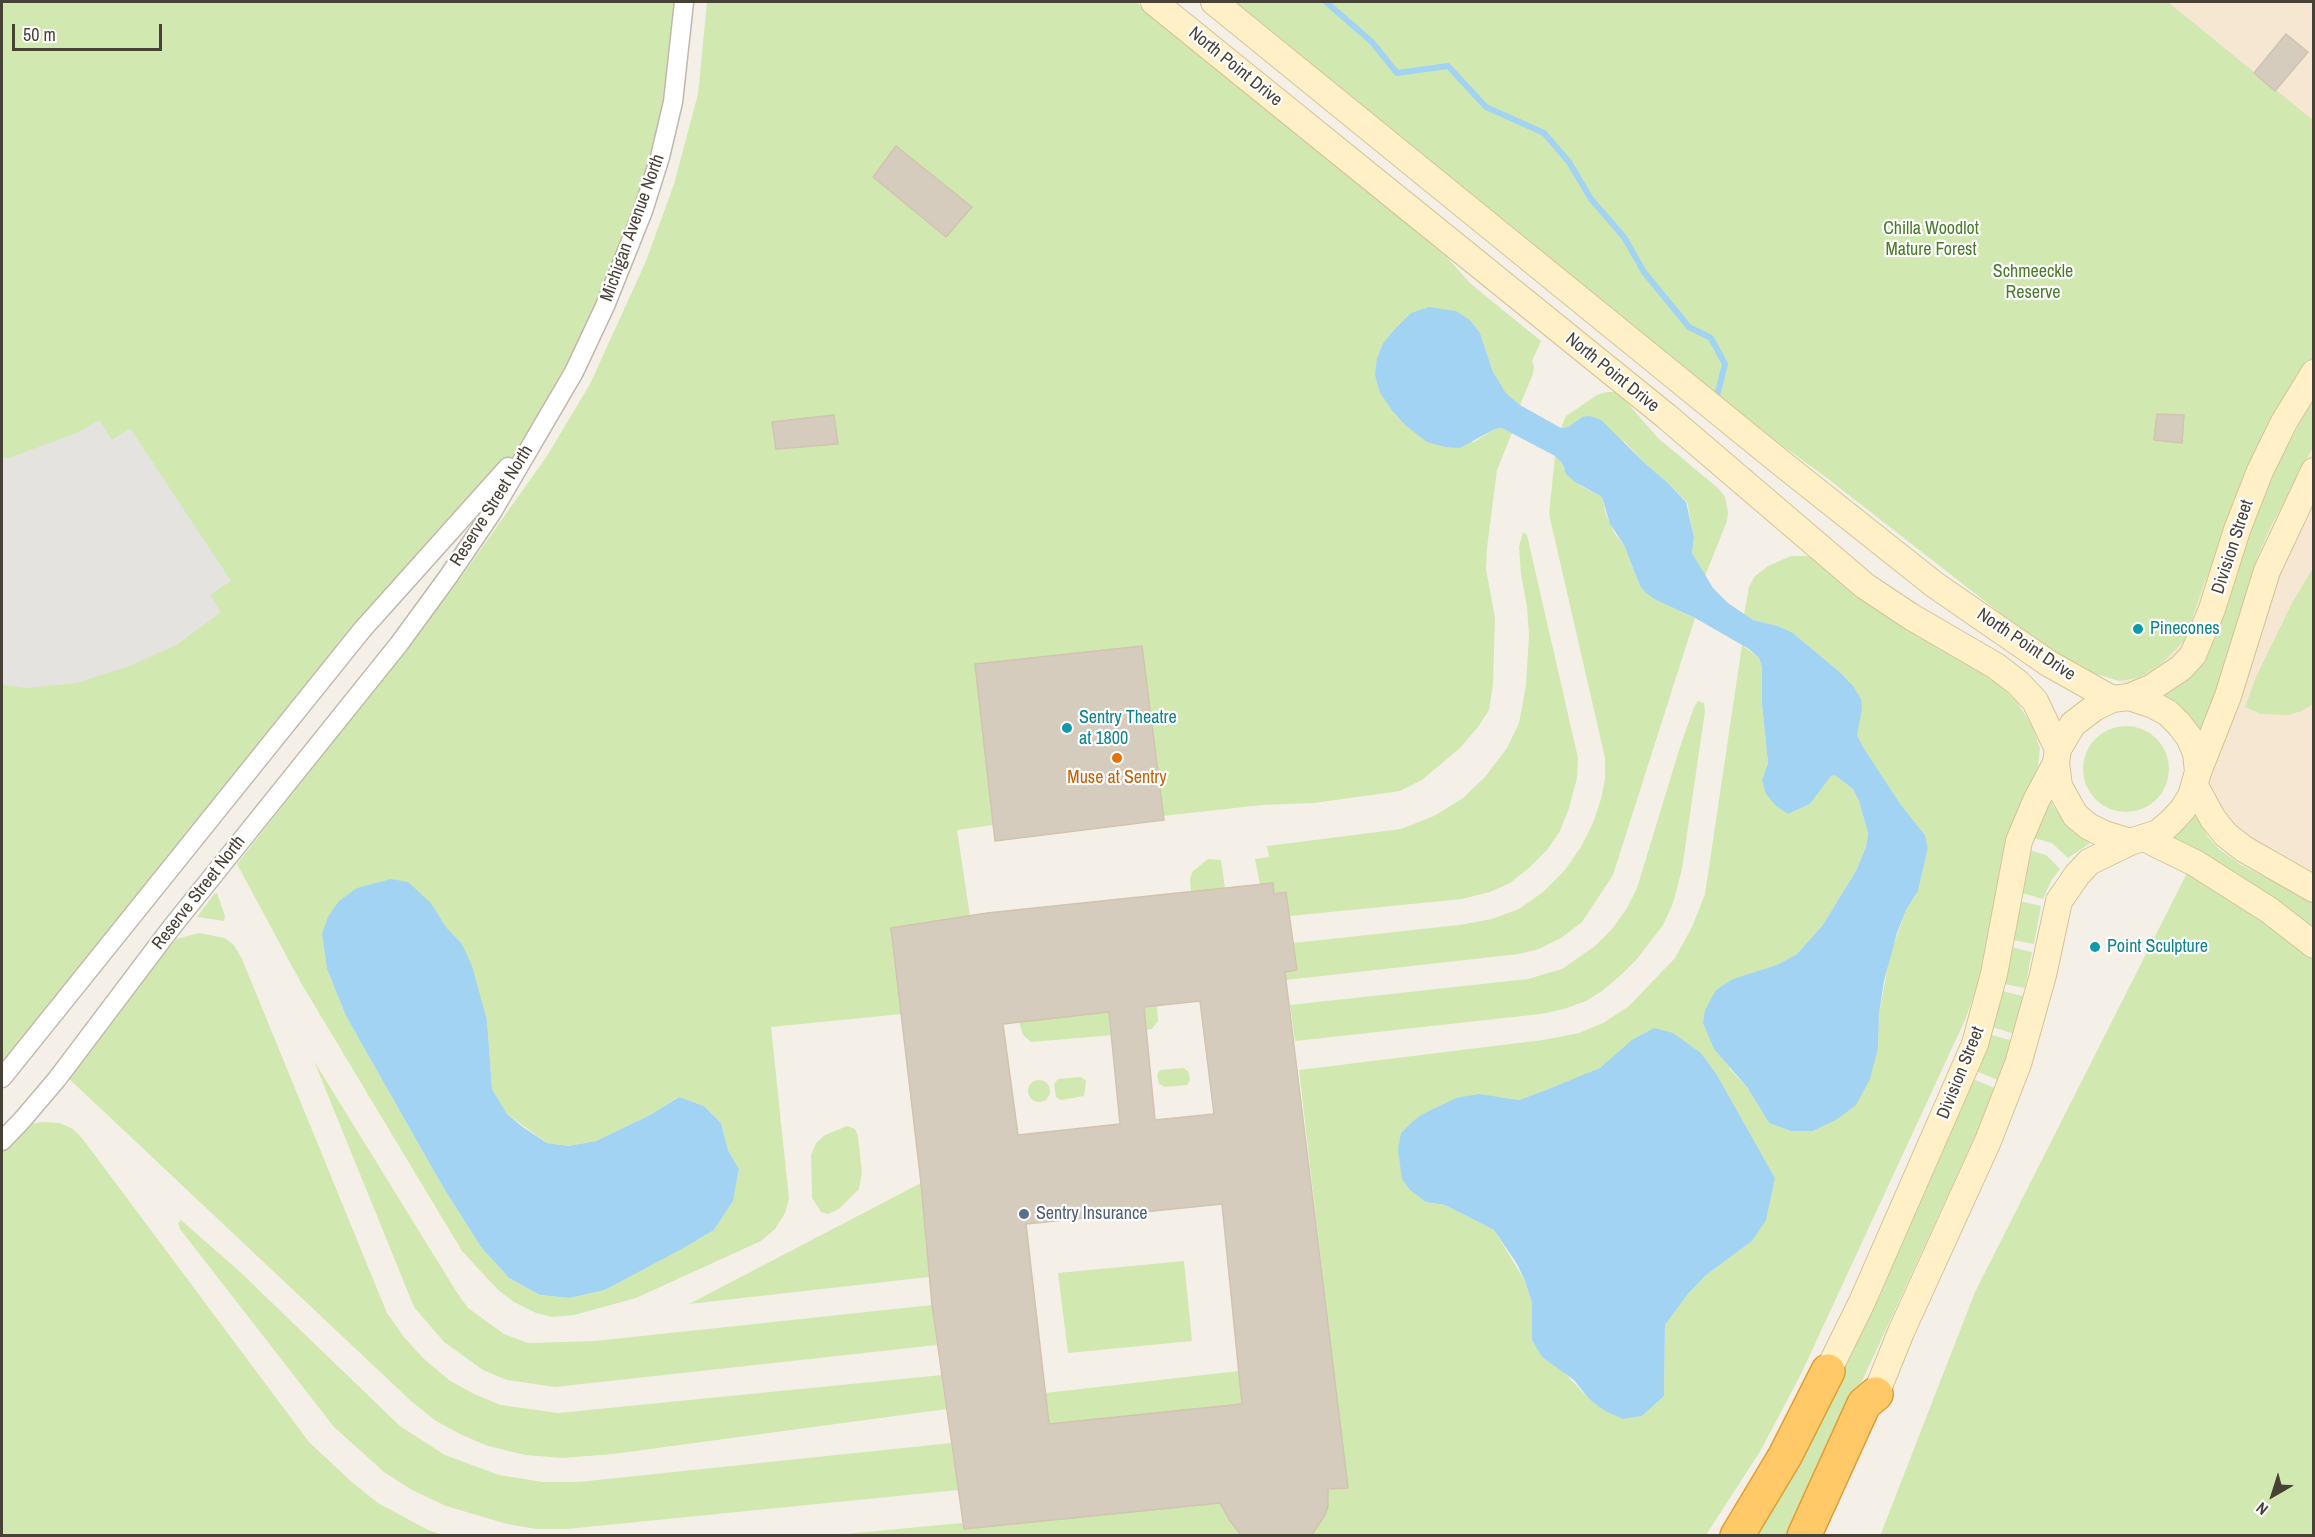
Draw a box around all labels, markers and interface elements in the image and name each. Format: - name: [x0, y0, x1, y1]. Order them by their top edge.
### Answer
- scale bar: [15, 12, 165, 50]
- text: 50 m: [23, 22, 56, 47]
- street label: North Point Drive: [1184, 23, 1286, 111]
- street label: Michigan Avenue North: [596, 152, 670, 304]
- park label: Chilla Woodlot Mature Forest: [1883, 218, 1979, 260]
- park label: Schmeeckle Reserve: [1993, 261, 2073, 304]
- street label: North Point Drive: [1561, 329, 1663, 417]
- street label: Reserve Street North: [446, 441, 538, 571]
- street label: Division Street: [2208, 497, 2258, 597]
- street label: North Point Drive: [1973, 604, 2079, 686]
- place label: Pinecones: [2150, 618, 2220, 640]
- marker: Pinecones: [2131, 622, 2145, 636]
- place label: Sentry Theatre at 1800: [1079, 707, 1177, 750]
- marker: Sentry Theatre at 1800: [1060, 721, 1074, 735]
- marker: Muse at Sentry: [1110, 751, 1124, 765]
- place label: Muse at Sentry: [1067, 767, 1167, 789]
- street label: Reserve Street North: [148, 832, 250, 954]
- place label: Point Sculpture: [2107, 936, 2208, 958]
- marker: Point Sculpture: [2088, 940, 2102, 954]
- street label: Division Street: [1933, 1024, 1989, 1122]
- place label: Sentry Insurance: [1036, 1203, 1148, 1225]
- marker: Sentry Insurance: [1017, 1207, 1031, 1221]
- north arrow: [2243, 1465, 2303, 1525]
- text: N: [2251, 1497, 2272, 1521]

